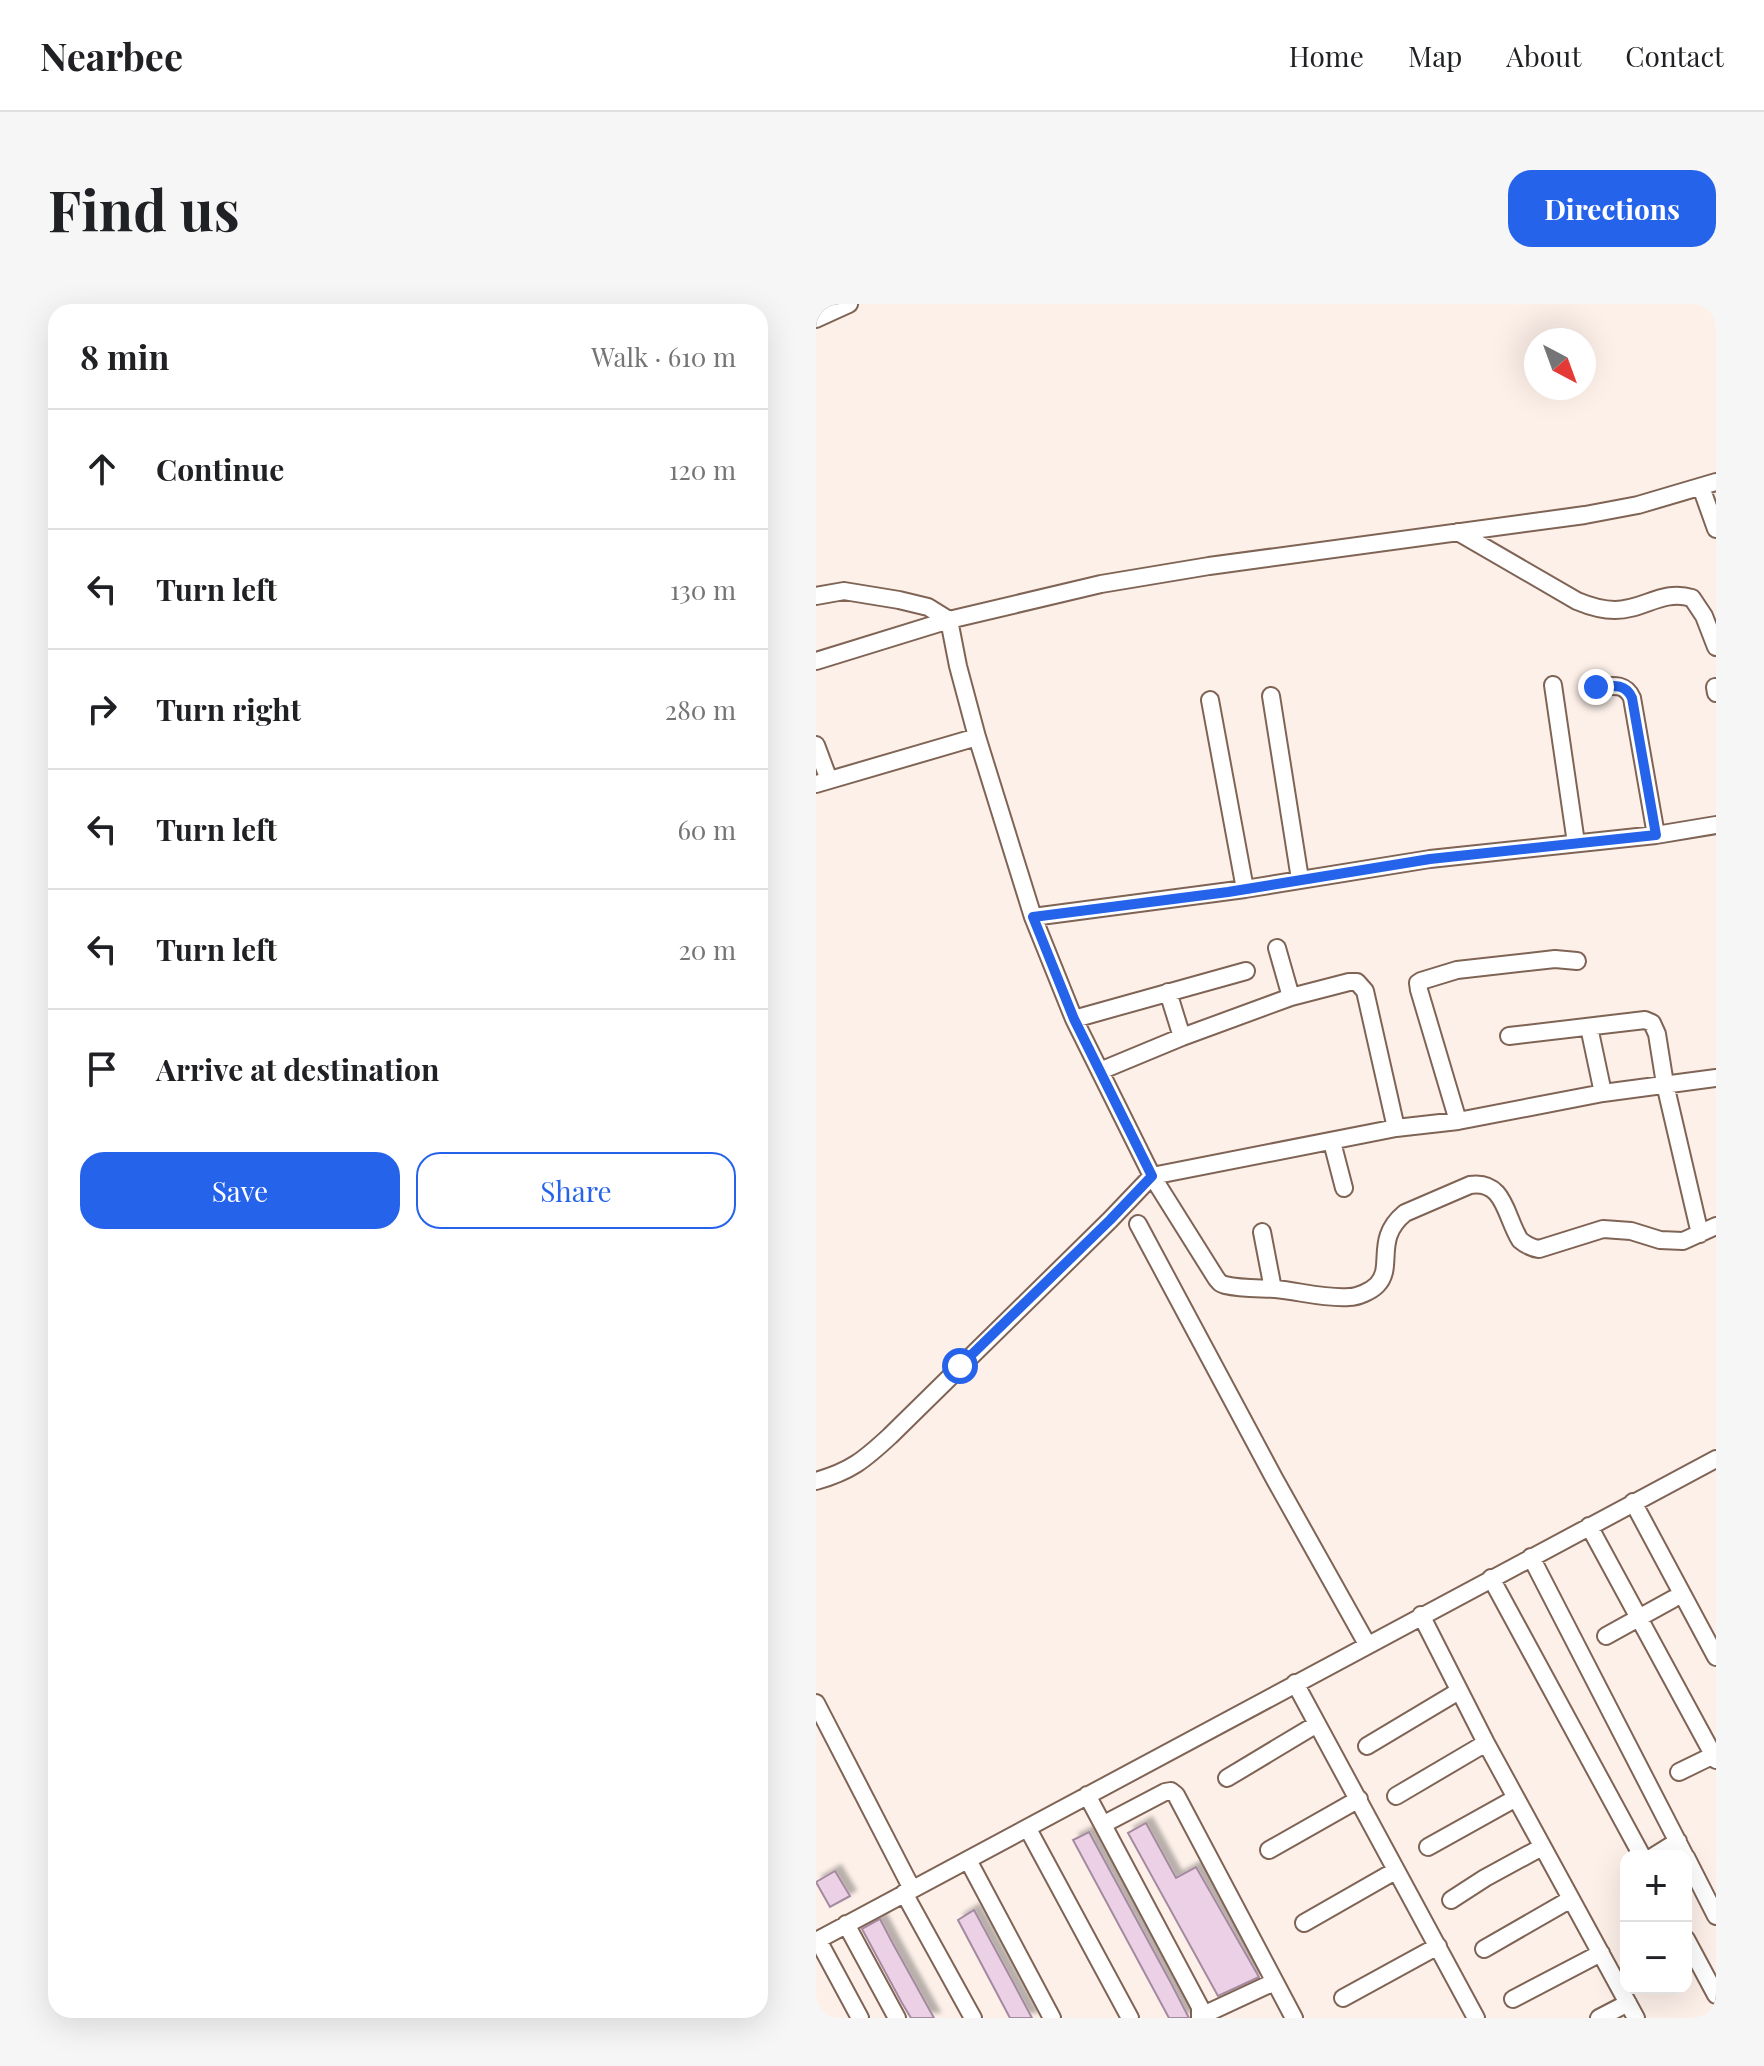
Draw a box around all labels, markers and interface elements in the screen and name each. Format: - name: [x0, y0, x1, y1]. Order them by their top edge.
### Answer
- text: Nearbee: [40, 30, 183, 81]
- text: Home: [1289, 37, 1364, 74]
- text: Map: [1408, 37, 1462, 74]
- text: About: [1506, 37, 1581, 74]
- text: Contact: [1625, 37, 1724, 74]
- button: Directions: [1508, 170, 1716, 247]
- text: Find us: [48, 171, 240, 246]
- north arrow: [1524, 328, 1596, 400]
- text: 8 min: [80, 333, 169, 379]
- text: Walk · 610 m: [591, 339, 736, 374]
- icon: ahead: [80, 447, 124, 491]
- text: Continue: [156, 449, 284, 489]
- text: 120 m: [669, 452, 736, 487]
- icon: left: [80, 567, 124, 611]
- text: Turn left: [156, 569, 277, 609]
- text: 130 m: [670, 572, 736, 607]
- route end: [1578, 669, 1614, 705]
- icon: right: [80, 687, 124, 731]
- text: Turn right: [156, 689, 301, 729]
- text: 280 m: [665, 692, 736, 727]
- icon: left: [80, 807, 124, 851]
- text: Turn left: [156, 809, 277, 849]
- text: 60 m: [677, 812, 736, 847]
- icon: left: [80, 927, 124, 971]
- text: Turn left: [156, 929, 277, 969]
- text: 20 m: [678, 932, 736, 967]
- icon: arrive: [80, 1047, 124, 1091]
- text: Arrive at destination: [156, 1049, 439, 1089]
- button: Save: [80, 1152, 400, 1229]
- button: Share: [416, 1152, 736, 1229]
- route start: [942, 1348, 978, 1384]
- map controls: [1620, 1850, 1692, 1994]
- button: +: [1620, 1850, 1692, 1922]
- button: −: [1620, 1922, 1692, 1994]

